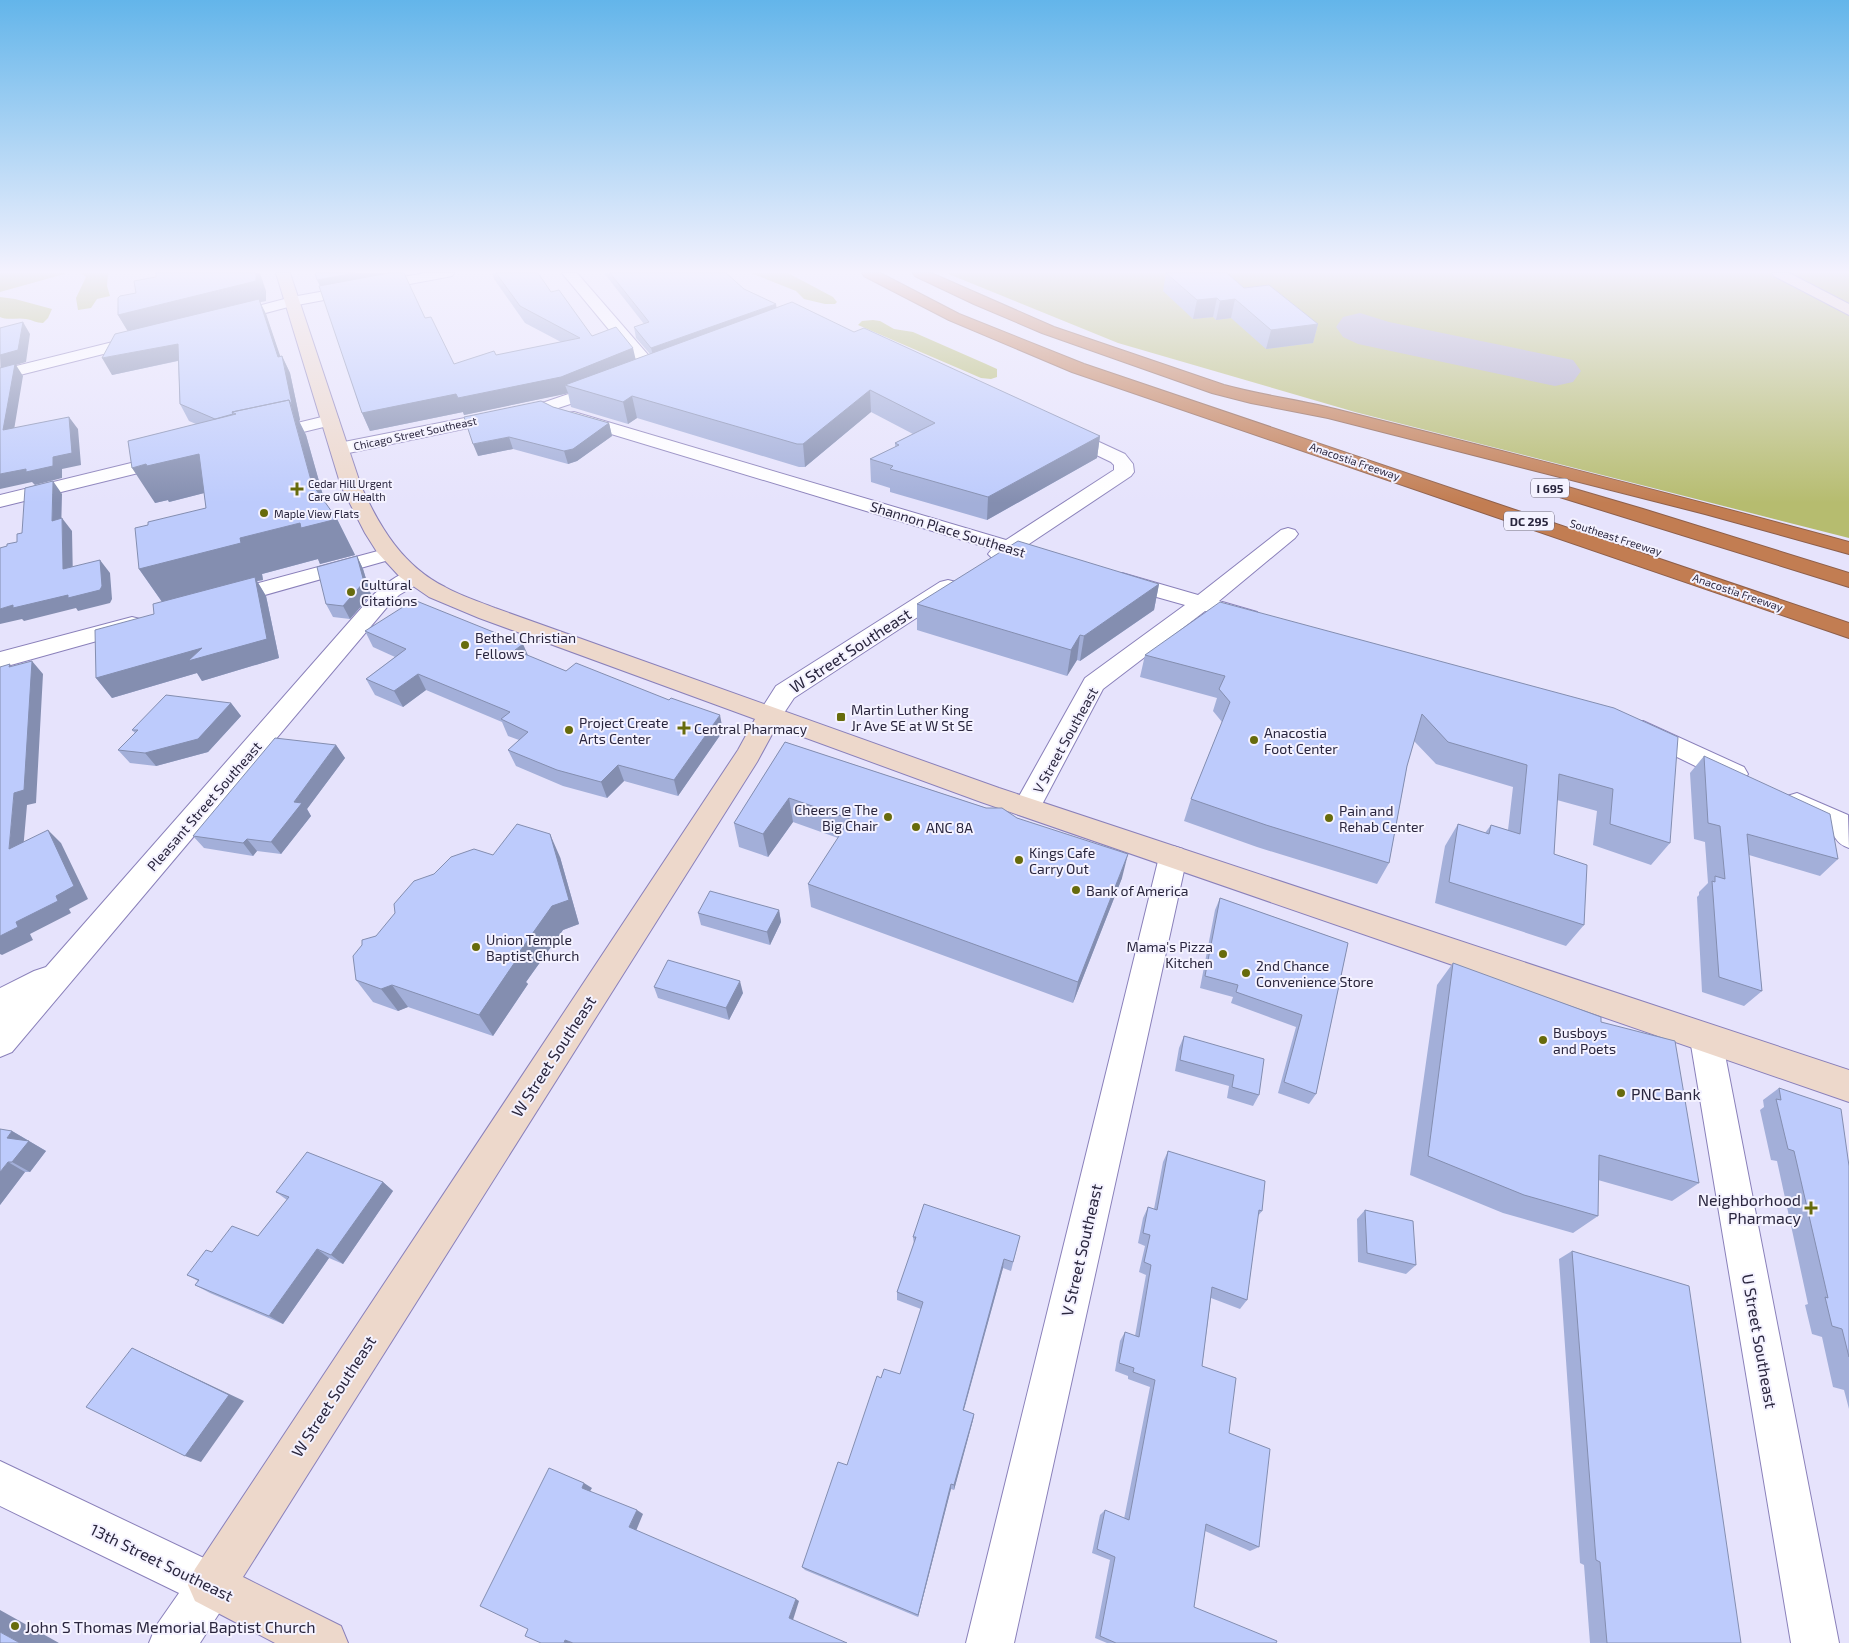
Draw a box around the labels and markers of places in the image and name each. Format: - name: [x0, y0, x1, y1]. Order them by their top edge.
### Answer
- place label: Cedar Hill Urgent Care GW Health: [308, 477, 392, 503]
- marker: Cedar Hill Urgent Care GW Health: [290, 482, 304, 496]
- marker: Maple View Flats: [258, 507, 270, 519]
- place label: Maple View Flats: [274, 507, 359, 520]
- place label: Cultural Citations: [361, 576, 417, 609]
- marker: Cultural Citations: [345, 586, 357, 598]
- place label: Bethel Christian Fellows: [475, 629, 576, 662]
- marker: Bethel Christian Fellows: [459, 639, 471, 651]
- place label: Martin Luther King Jr Ave SE at W St SE: [851, 701, 973, 734]
- marker: Martin Luther King Jr Ave SE at W St SE: [835, 711, 847, 723]
- place label: Project Create Arts Center: [579, 714, 668, 747]
- place label: Central Pharmacy: [694, 720, 808, 737]
- marker: Central Pharmacy: [678, 722, 690, 734]
- marker: Project Create Arts Center: [563, 724, 575, 736]
- place label: Anacostia Foot Center: [1264, 724, 1338, 757]
- marker: Anacostia Foot Center: [1248, 734, 1260, 746]
- place label: Cheers @ The Big Chair: [794, 801, 878, 834]
- place label: Pain and Rehab Center: [1339, 802, 1425, 835]
- marker: Cheers @ The Big Chair: [882, 811, 894, 823]
- marker: Pain and Rehab Center: [1323, 812, 1335, 824]
- place label: ANC 8A: [926, 819, 973, 836]
- marker: ANC 8A: [910, 821, 922, 833]
- place label: Kings Cafe Carry Out: [1029, 844, 1095, 877]
- marker: Kings Cafe Carry Out: [1013, 854, 1025, 866]
- place label: Bank of America: [1086, 882, 1189, 899]
- marker: Bank of America: [1070, 884, 1082, 896]
- place label: Union Temple Baptist Church: [486, 931, 579, 964]
- place label: Mama's Pizza Kitchen: [1126, 938, 1213, 971]
- marker: Union Temple Baptist Church: [470, 941, 482, 953]
- marker: Mama's Pizza Kitchen: [1217, 948, 1229, 960]
- place label: 2nd Chance Convenience Store: [1256, 957, 1374, 990]
- marker: 2nd Chance Convenience Store: [1240, 967, 1252, 979]
- place label: Busboys and Poets: [1553, 1024, 1616, 1057]
- marker: Busboys and Poets: [1537, 1034, 1549, 1046]
- place label: PNC Bank: [1631, 1084, 1701, 1103]
- marker: PNC Bank: [1615, 1087, 1627, 1099]
- place label: Neighborhood Pharmacy: [1698, 1190, 1802, 1227]
- marker: Neighborhood Pharmacy: [1805, 1202, 1817, 1214]
- place label: John S Thomas Memorial Baptist Church: [25, 1617, 316, 1636]
- marker: John S Thomas Memorial Baptist Church: [9, 1620, 21, 1632]

